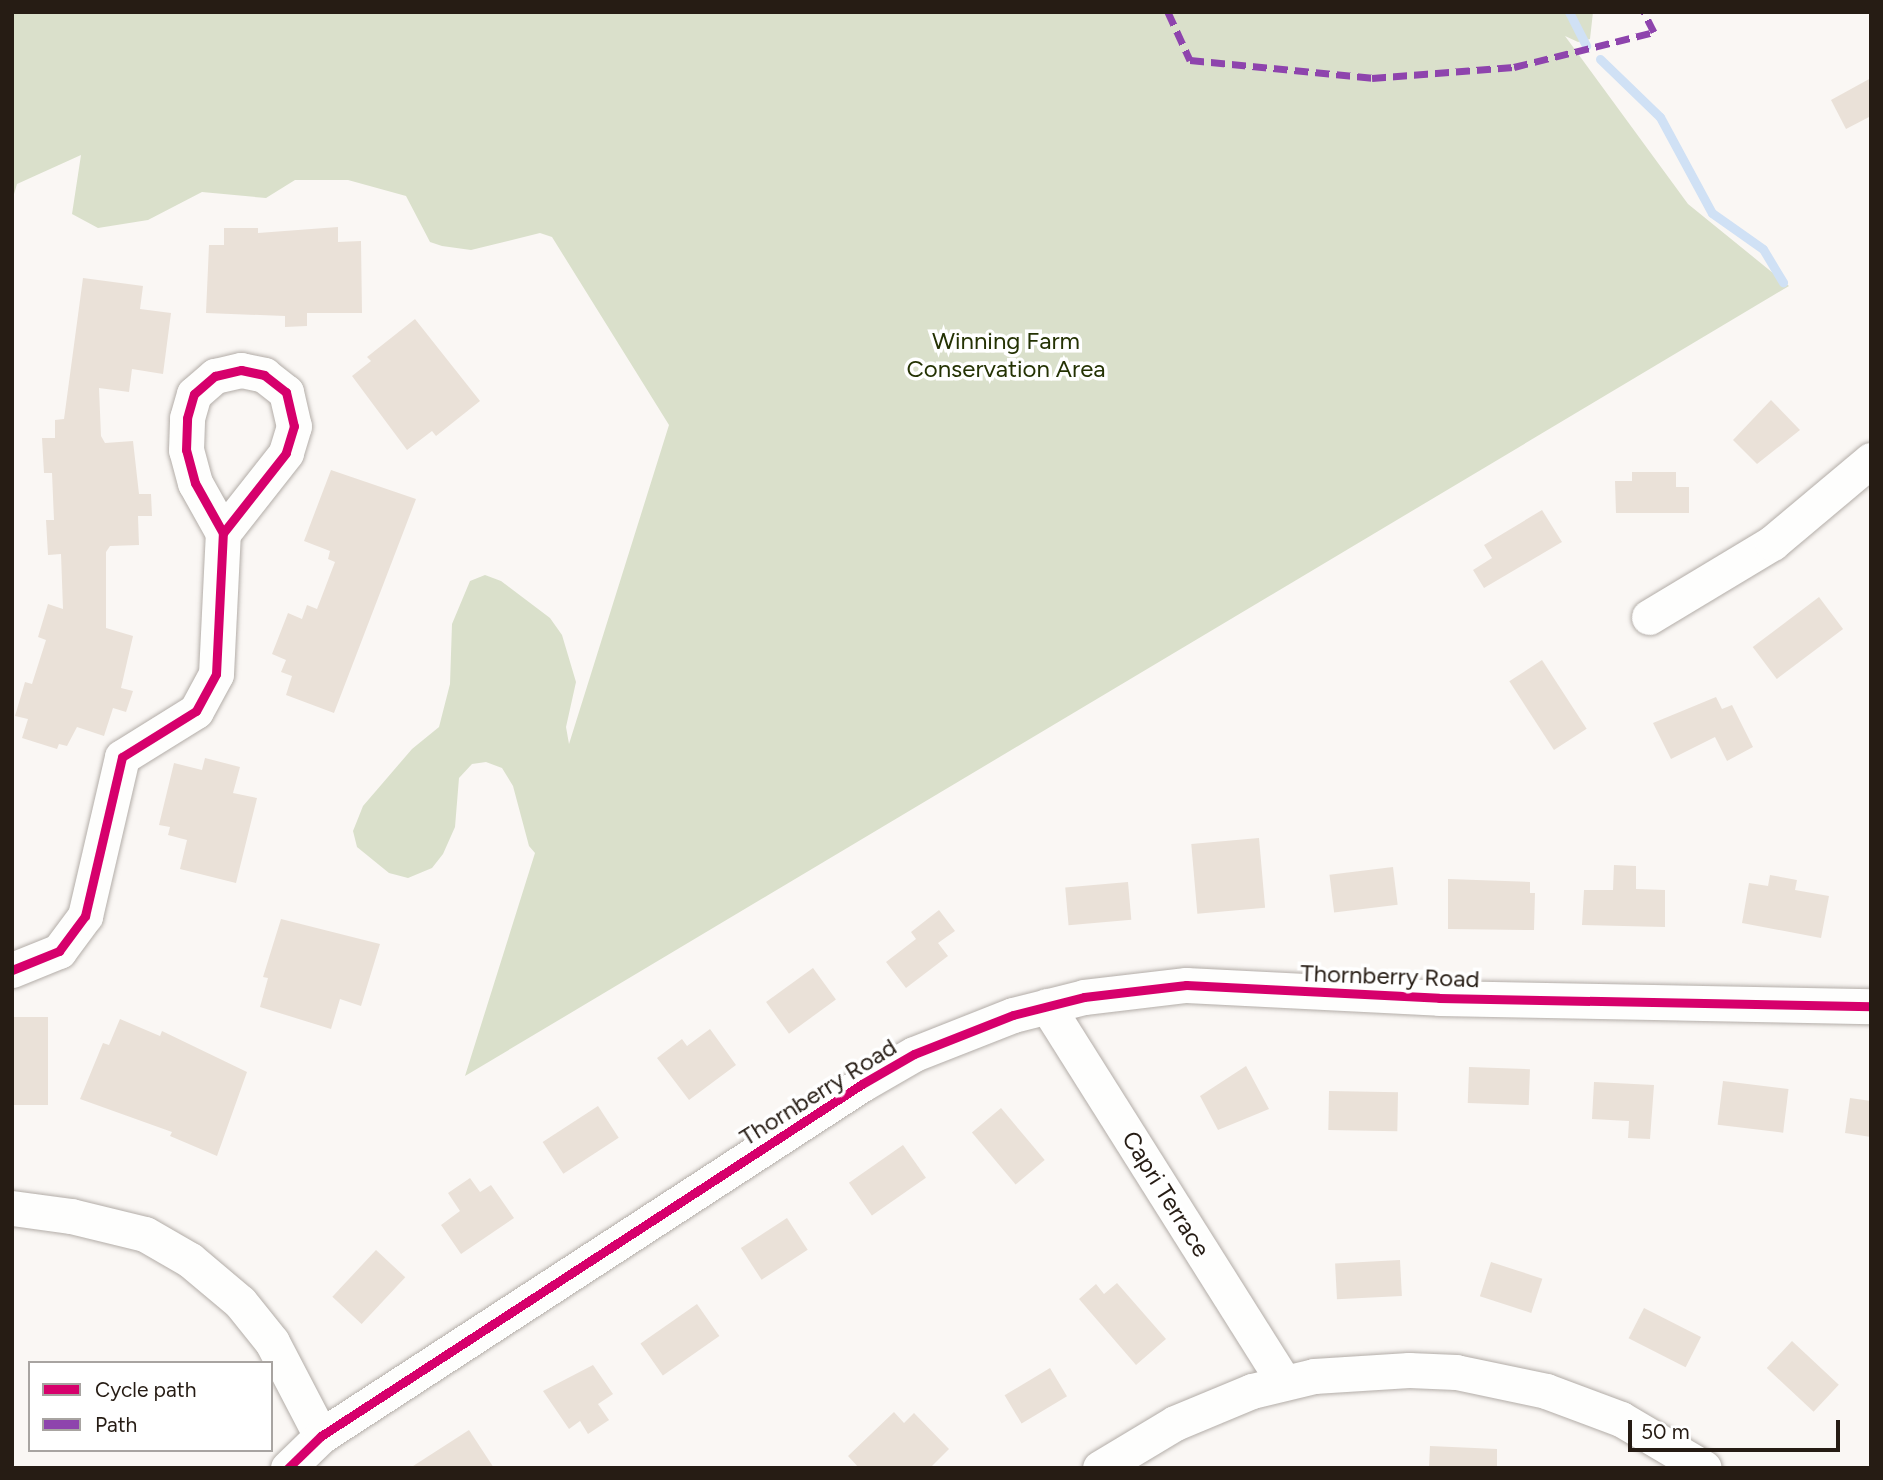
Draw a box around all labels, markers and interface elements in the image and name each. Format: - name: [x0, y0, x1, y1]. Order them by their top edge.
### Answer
- park label: Winning Farm Conservation Area: [906, 327, 1106, 383]
- street label: Thornberry Road: [1300, 958, 1480, 994]
- street label: Thornberry Road: [734, 1032, 902, 1152]
- street label: Capri Terrace: [1116, 1126, 1216, 1262]
- legend: [28, 1361, 273, 1452]
- text: Cycle path: [95, 1377, 196, 1402]
- scale bar: [1631, 1406, 1843, 1450]
- text: Path: [95, 1412, 137, 1437]
- text: 50 m: [1641, 1419, 1690, 1444]

